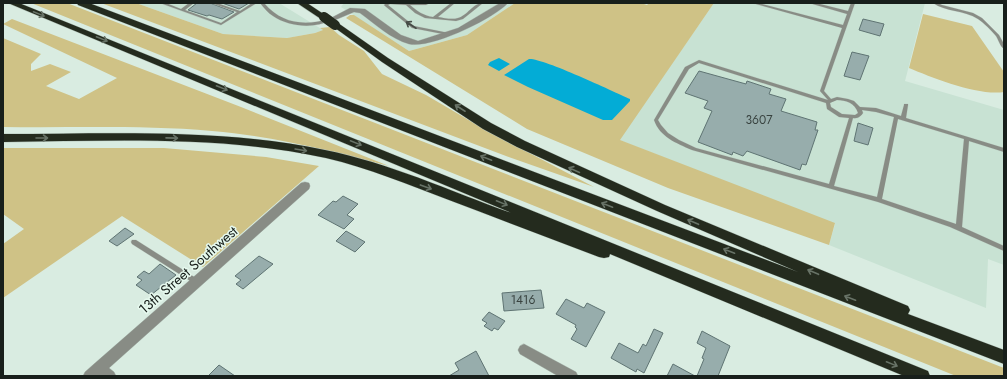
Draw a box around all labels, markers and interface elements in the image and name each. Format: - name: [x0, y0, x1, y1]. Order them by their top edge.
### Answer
- one-way arrow: [33, 10, 45, 18]
- one-way arrow: [406, 21, 417, 29]
- one-way arrow: [95, 36, 107, 44]
- one-way arrow: [216, 85, 228, 93]
- one-way arrow: [455, 104, 466, 112]
- house number: 3607: [746, 111, 773, 129]
- one-way arrow: [35, 134, 48, 142]
- one-way arrow: [165, 134, 178, 142]
- one-way arrow: [349, 139, 361, 147]
- one-way arrow: [294, 147, 307, 155]
- one-way arrow: [480, 153, 492, 161]
- one-way arrow: [569, 165, 581, 173]
- one-way arrow: [419, 183, 431, 191]
- one-way arrow: [495, 199, 507, 207]
- one-way arrow: [602, 200, 614, 208]
- one-way arrow: [688, 218, 700, 225]
- street label: 13th Street Southwest: [134, 221, 242, 319]
- one-way arrow: [723, 247, 735, 255]
- one-way arrow: [808, 268, 820, 275]
- house number: 1416: [511, 291, 535, 309]
- one-way arrow: [844, 293, 856, 301]
- one-way arrow: [886, 360, 898, 368]

